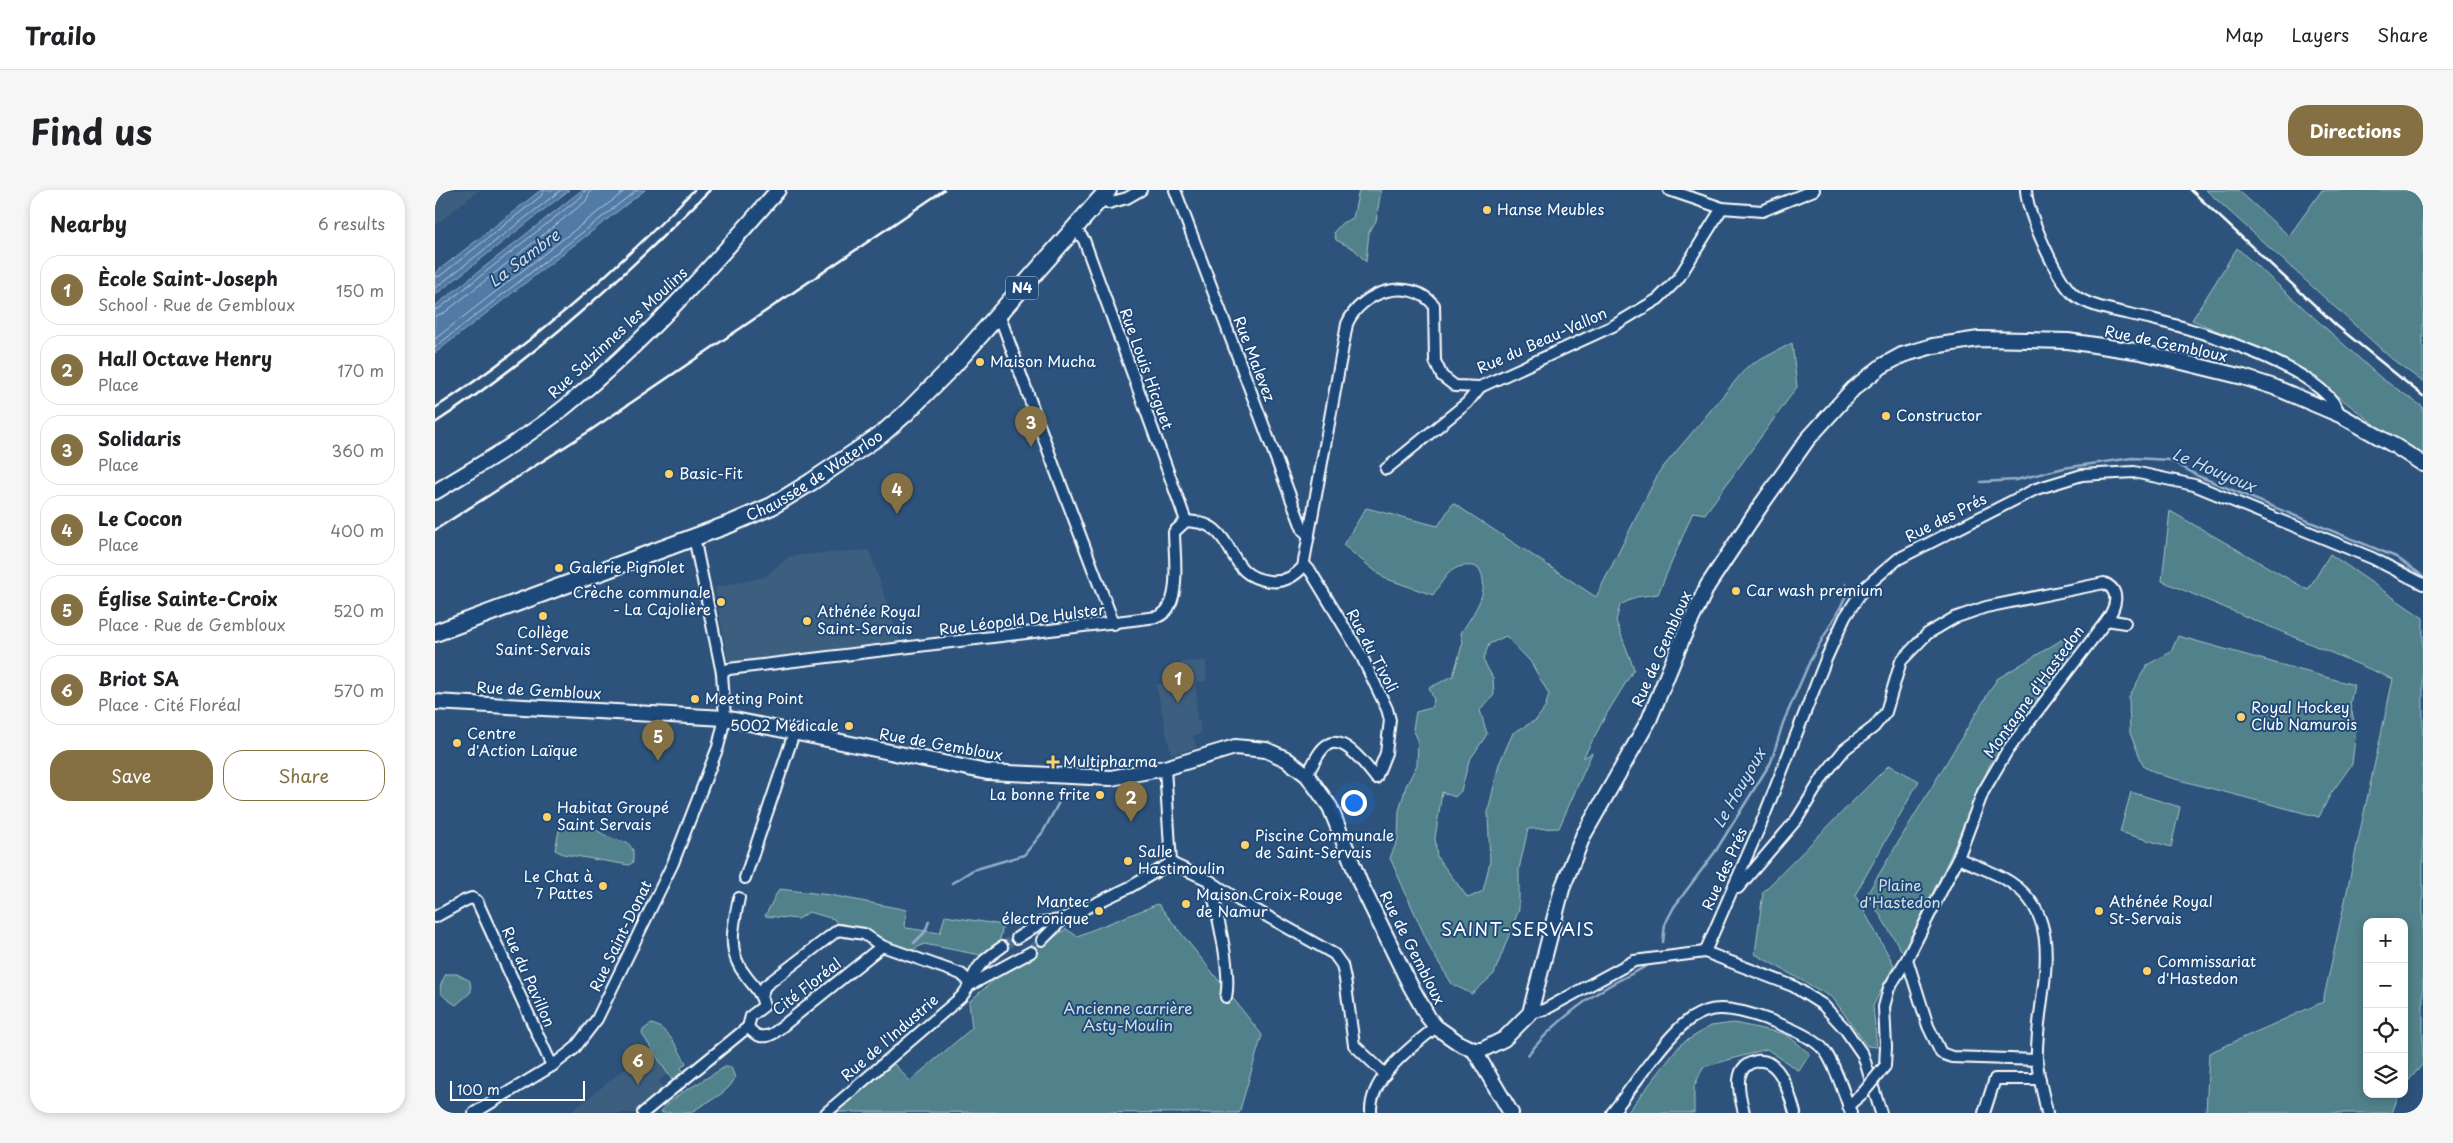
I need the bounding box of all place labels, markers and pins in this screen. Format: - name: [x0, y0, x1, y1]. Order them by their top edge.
- place label: Hanse Meubles: [1497, 197, 1604, 220]
- marker: Hanse Meubles: [1481, 204, 1493, 216]
- place label: Maison Mucha: [990, 349, 1097, 372]
- marker: Maison Mucha: [974, 356, 986, 368]
- place label: Constructor: [1896, 403, 1982, 426]
- pin: 3: [1015, 406, 1047, 447]
- marker: Constructor: [1880, 410, 1892, 422]
- place label: Basic-Fit: [679, 461, 743, 484]
- marker: Basic-Fit: [663, 468, 675, 480]
- pin: 4: [881, 473, 913, 514]
- place label: Galerie Pignolet: [569, 555, 685, 578]
- marker: Galerie Pignolet: [553, 562, 565, 574]
- place label: Car wash premium: [1746, 578, 1883, 601]
- place label: Crèche communale - La Cajolière: [573, 580, 711, 620]
- marker: Car wash premium: [1730, 585, 1742, 597]
- marker: Crèche communale - La Cajolière: [715, 596, 727, 608]
- place label: Athénée Royal Saint-Servais: [817, 599, 921, 639]
- marker: Collège Saint-Servais: [537, 610, 549, 622]
- marker: Athénée Royal Saint-Servais: [801, 615, 813, 627]
- place label: Collège Saint-Servais: [495, 620, 591, 660]
- pin: 1: [1162, 662, 1194, 703]
- place label: Meeting Point: [705, 686, 804, 709]
- marker: Meeting Point: [689, 693, 701, 705]
- place label: Royal Hockey Club Namurois: [2251, 695, 2357, 735]
- marker: Royal Hockey Club Namurois: [2235, 711, 2247, 723]
- place label: 5002 Médicale: [730, 713, 839, 736]
- pin: 5: [642, 720, 674, 761]
- marker: 5002 Médicale: [843, 720, 855, 732]
- place label: Centre d'Action Laïque: [467, 721, 578, 761]
- marker: Centre d'Action Laïque: [451, 737, 463, 749]
- place label: Multipharma: [1063, 749, 1158, 772]
- marker: Multipharma: [1047, 756, 1059, 768]
- pin: 2: [1115, 781, 1147, 822]
- place label: La bonne frite: [990, 782, 1090, 805]
- marker: La bonne frite: [1094, 789, 1106, 801]
- place label: Habitat Groupé Saint Servais: [557, 795, 669, 835]
- marker: Habitat Groupé Saint Servais: [541, 811, 553, 823]
- place label: Piscine Communale de Saint-Servais: [1255, 823, 1394, 863]
- place label: Salle Hastimoulin: [1138, 839, 1225, 879]
- marker: Piscine Communale de Saint-Servais: [1239, 839, 1251, 851]
- marker: Salle Hastimoulin: [1122, 855, 1134, 867]
- place label: Le Chat à 7 Pattes: [524, 864, 594, 904]
- marker: Le Chat à 7 Pattes: [597, 880, 609, 892]
- place label: Maison Croix-Rouge de Namur: [1196, 882, 1343, 922]
- place label: Mantec électronique: [1002, 889, 1089, 929]
- place label: Athénée Royal St-Servais: [2109, 889, 2213, 929]
- marker: Maison Croix-Rouge de Namur: [1180, 898, 1192, 910]
- marker: Mantec électronique: [1093, 905, 1105, 917]
- marker: Athénée Royal St-Servais: [2093, 905, 2105, 917]
- place label: Commissariat d'Hastedon: [2157, 949, 2256, 989]
- marker: Commissariat d'Hastedon: [2141, 965, 2153, 977]
- pin: 6: [622, 1044, 654, 1085]

